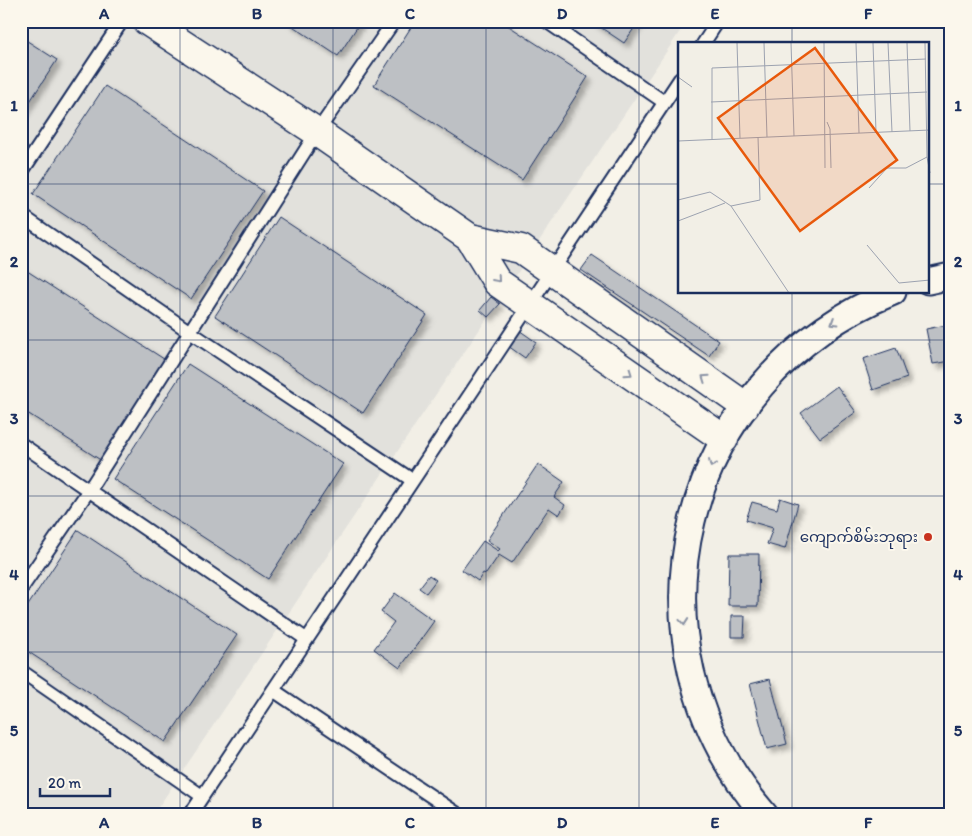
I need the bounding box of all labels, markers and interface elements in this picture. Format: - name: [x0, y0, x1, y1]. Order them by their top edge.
- text: A: [98, 4, 110, 23]
- text: B: [252, 4, 263, 23]
- text: C: [405, 4, 416, 23]
- text: D: [557, 4, 568, 23]
- text: E: [711, 4, 720, 23]
- text: F: [864, 4, 873, 23]
- inset map: [678, 42, 930, 294]
- text: 1: [10, 96, 18, 115]
- text: 1: [954, 96, 962, 115]
- text: 2: [10, 252, 19, 271]
- text: 2: [954, 252, 963, 271]
- one-way arrow: [492, 273, 501, 282]
- one-way arrow: [830, 316, 839, 326]
- one-way arrow: [623, 367, 633, 376]
- one-way arrow: [701, 375, 711, 384]
- text: 3: [10, 409, 19, 428]
- text: 3: [954, 409, 963, 428]
- one-way arrow: [707, 459, 718, 468]
- place label: ကျောက်စိမ်းဘုရား: [800, 527, 918, 549]
- marker: ကျောက်စိမ်းဘုရား: [922, 531, 934, 543]
- text: 4: [9, 565, 19, 584]
- text: 4: [953, 565, 963, 584]
- one-way arrow: [678, 618, 689, 626]
- text: 5: [10, 721, 19, 740]
- text: 5: [954, 721, 963, 740]
- scale bar: [40, 766, 110, 798]
- text: 20 m: [48, 774, 82, 792]
- text: A: [98, 813, 110, 832]
- text: B: [252, 813, 263, 832]
- text: C: [405, 813, 416, 832]
- text: D: [557, 813, 568, 832]
- text: E: [711, 813, 720, 832]
- text: F: [864, 813, 873, 832]

